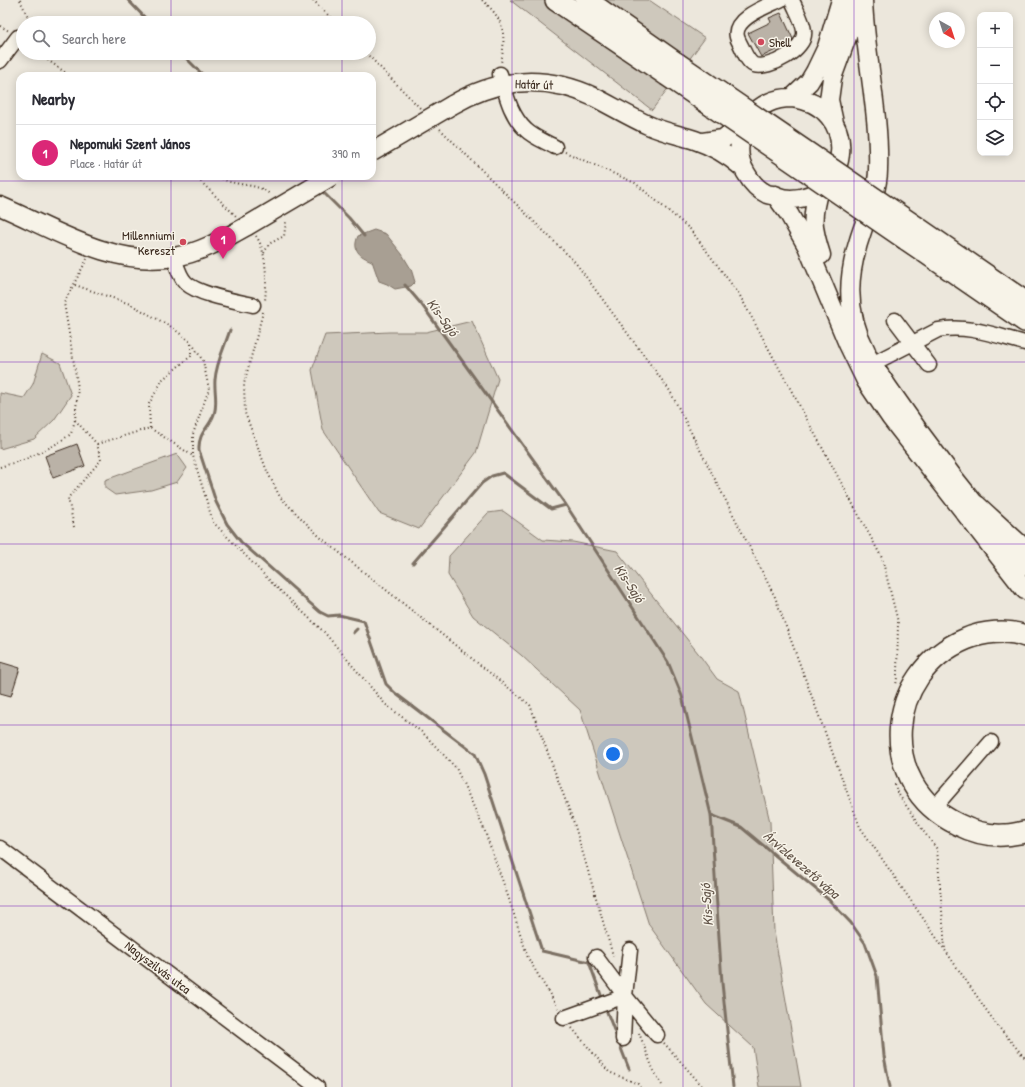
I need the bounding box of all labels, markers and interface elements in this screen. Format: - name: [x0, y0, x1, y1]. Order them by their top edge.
- north arrow: [929, 12, 965, 48]
- map controls: [977, 12, 1013, 156]
- button: +: [977, 12, 1013, 48]
- search box: [16, 16, 376, 60]
- icon: search: [30, 27, 52, 49]
- text: Search here: [62, 28, 126, 49]
- place label: Shell: [769, 33, 792, 51]
- marker: Shell: [756, 37, 766, 47]
- button: −: [977, 48, 1013, 84]
- street label: Határ út: [514, 74, 554, 94]
- button: locate: [977, 84, 1013, 120]
- text: Nearby: [32, 87, 75, 110]
- button: layers: [977, 120, 1013, 156]
- text: Nepomuki Szent János: [70, 133, 190, 154]
- text: 1: [43, 144, 47, 162]
- text: 390 m: [332, 144, 360, 162]
- text: Place · Határ út: [70, 154, 142, 172]
- place label: Millenniumi Kereszt: [122, 226, 176, 259]
- pin: 1: [210, 226, 236, 259]
- marker: Millenniumi Kereszt: [178, 237, 188, 247]
- water label: Kis-Sajó: [423, 294, 464, 341]
- water label: Kis-Sajó: [610, 560, 650, 607]
- your location: [603, 744, 623, 764]
- water label: Árvízlevezető vápa: [759, 826, 845, 904]
- water label: Kis-Sajó: [695, 882, 717, 927]
- street label: Nagyszilvás utca: [121, 936, 195, 998]

